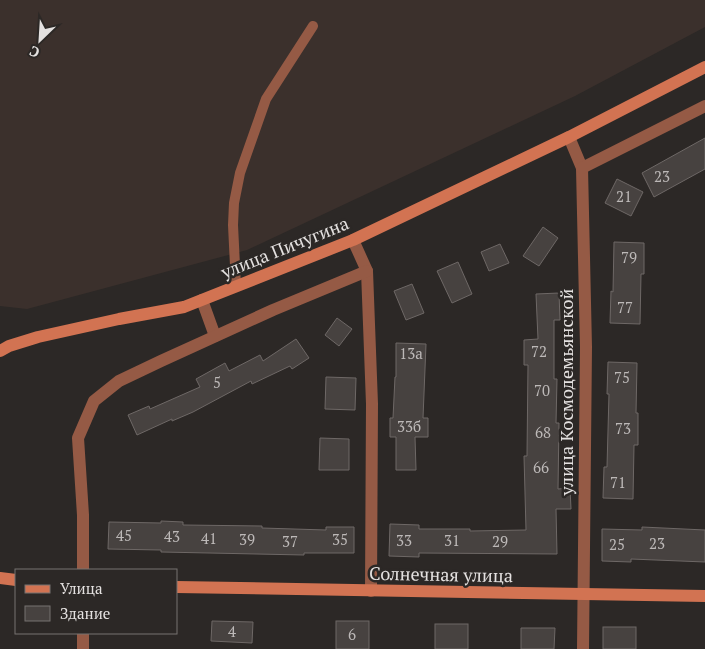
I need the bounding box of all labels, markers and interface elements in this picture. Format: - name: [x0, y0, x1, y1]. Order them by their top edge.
- north arrow: [15, 15, 65, 65]
- text: С: [26, 42, 42, 63]
- house number: 23: [654, 166, 670, 186]
- house number: 21: [616, 186, 632, 206]
- street label: улица Пичугина: [216, 210, 352, 284]
- house number: 79: [621, 247, 637, 267]
- street label: улица Космодемьянской: [554, 289, 578, 496]
- house number: 77: [617, 297, 633, 317]
- house number: 72: [531, 341, 547, 361]
- house number: 13а: [399, 343, 423, 363]
- house number: 75: [614, 367, 630, 387]
- house number: 5: [213, 372, 221, 392]
- house number: 70: [534, 380, 550, 400]
- house number: 33б: [397, 416, 421, 436]
- house number: 73: [615, 418, 631, 438]
- house number: 68: [535, 422, 551, 442]
- house number: 66: [533, 457, 549, 477]
- house number: 71: [610, 472, 626, 492]
- house number: 45: [116, 525, 132, 545]
- house number: 43: [164, 526, 180, 546]
- house number: 41: [201, 528, 217, 548]
- house number: 39: [239, 529, 255, 549]
- house number: 35: [332, 529, 348, 549]
- house number: 33: [396, 530, 412, 550]
- house number: 31: [444, 530, 460, 550]
- house number: 37: [282, 531, 298, 551]
- house number: 29: [492, 531, 508, 551]
- house number: 23: [649, 533, 665, 553]
- house number: 25: [609, 534, 625, 554]
- street label: Солнечная улица: [369, 561, 513, 587]
- legend: [15, 569, 178, 634]
- text: Улица: [60, 578, 103, 598]
- text: Здание: [60, 603, 110, 623]
- house number: 4: [228, 621, 236, 641]
- house number: 6: [348, 624, 356, 644]

